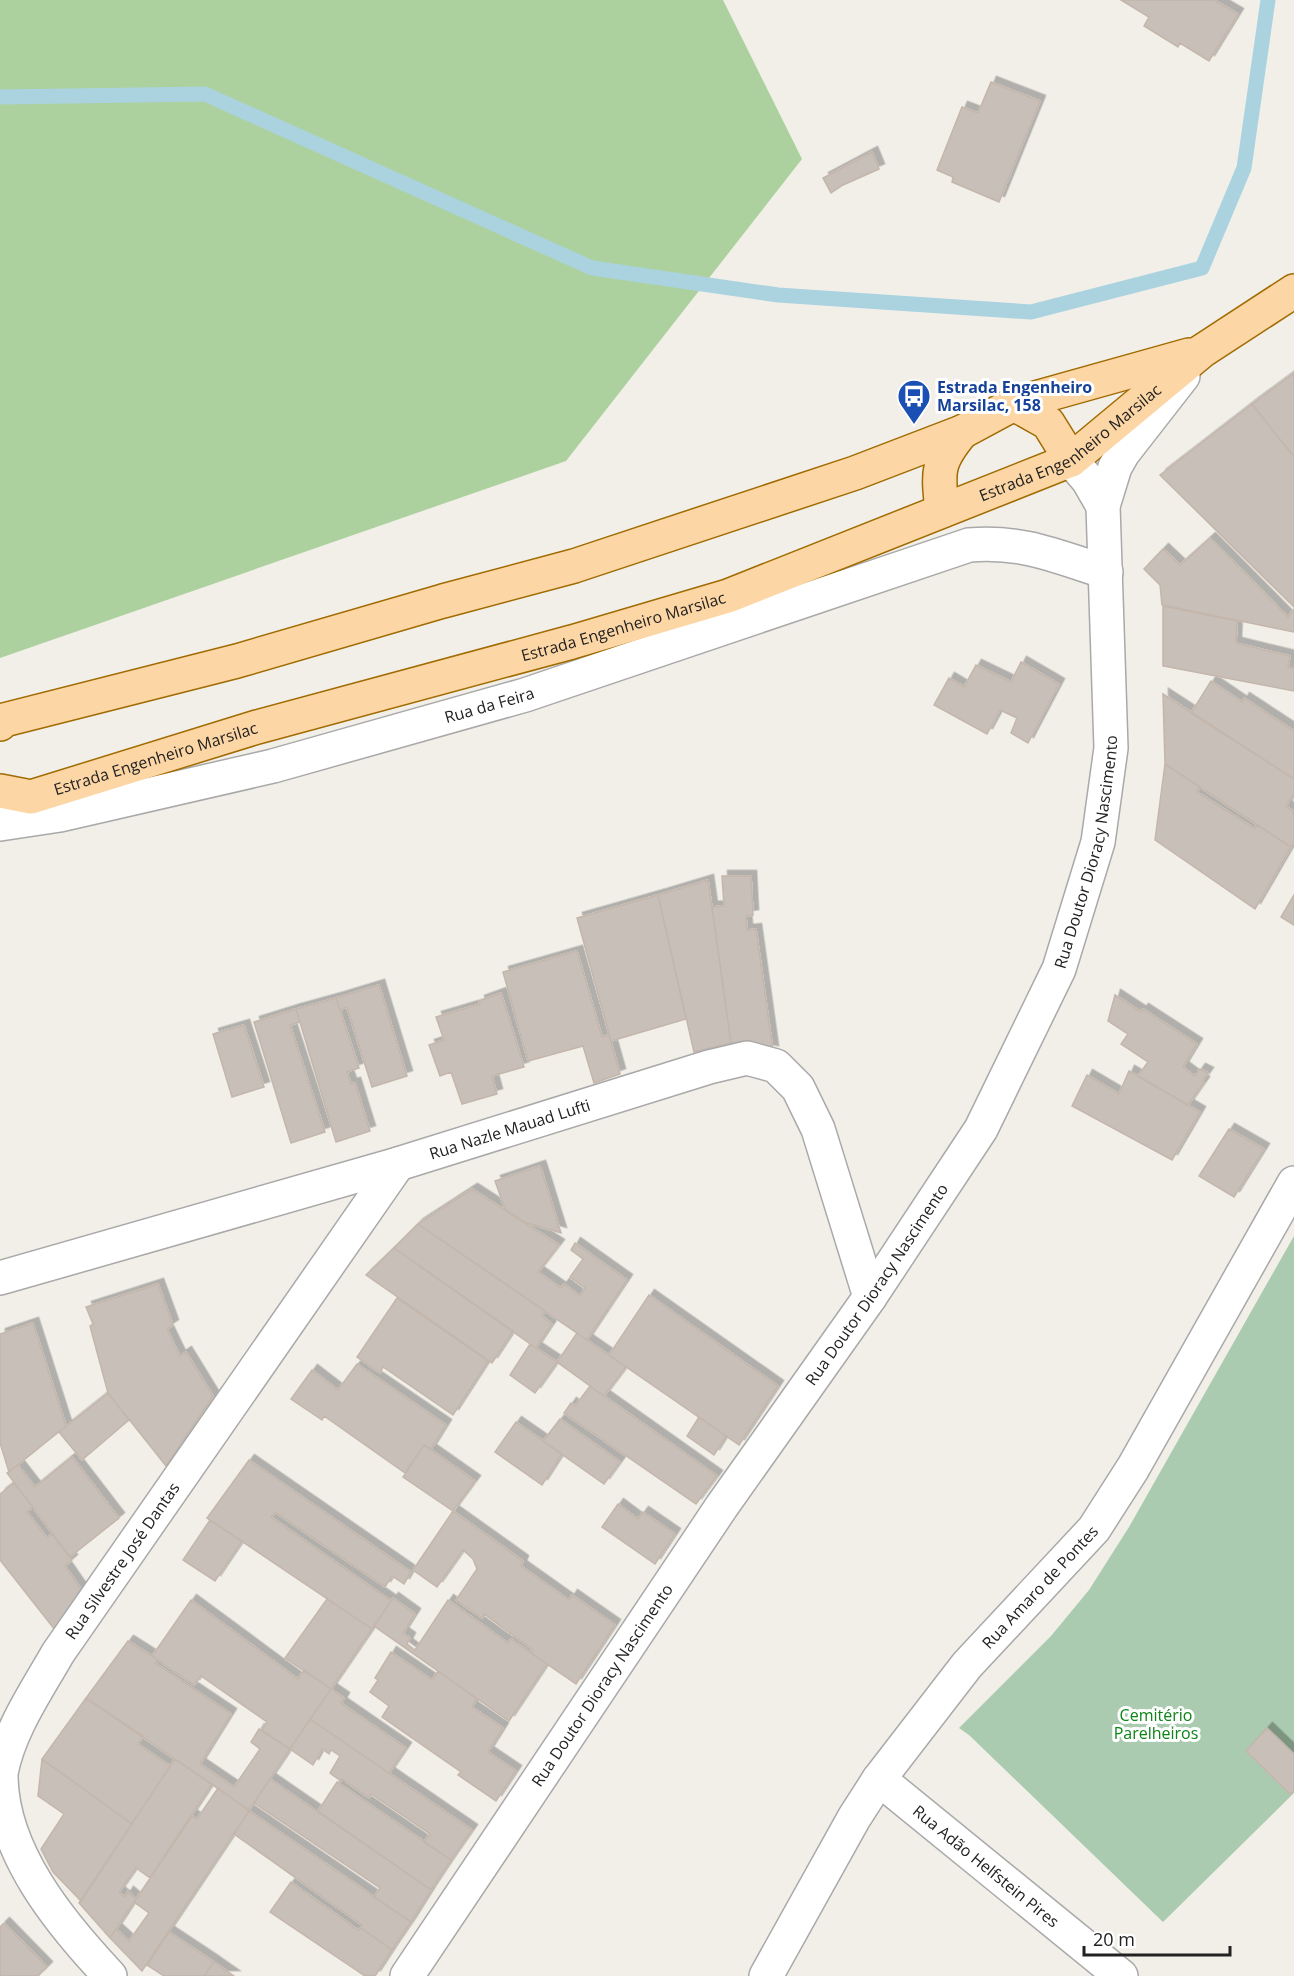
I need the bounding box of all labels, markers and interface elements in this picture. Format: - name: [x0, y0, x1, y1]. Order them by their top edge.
- place label: Estrada Engenheiro Marsilac, 158: [937, 376, 1092, 416]
- bus stop icon: Estrada Engenheiro Marsilac, 158: [896, 378, 932, 425]
- street label: Estrada Engenheiro Marsilac: [976, 378, 1166, 506]
- street label: Estrada Engenheiro Marsilac: [519, 586, 728, 666]
- street label: Rua da Feira: [442, 682, 537, 728]
- street label: Estrada Engenheiro Marsilac: [51, 716, 260, 800]
- street label: Rua Doutor Dioracy Nascimento: [1049, 735, 1122, 971]
- street label: Rua Nazle Mauad Lufti: [426, 1094, 593, 1165]
- street label: Rua Doutor Dioracy Nascimento: [800, 1179, 953, 1390]
- street label: Rua Silvestre José Dantas: [60, 1478, 185, 1644]
- street label: Rua Amaro de Pontes: [977, 1521, 1103, 1653]
- street label: Rua Doutor Dioracy Nascimento: [526, 1580, 678, 1791]
- park label: Cemitério Parelheiros: [1114, 1704, 1198, 1744]
- street label: Rua Adão Helfstein Pires: [908, 1800, 1064, 1932]
- scale bar: [1084, 1919, 1230, 1957]
- text: 20 m: [1093, 1927, 1135, 1951]

